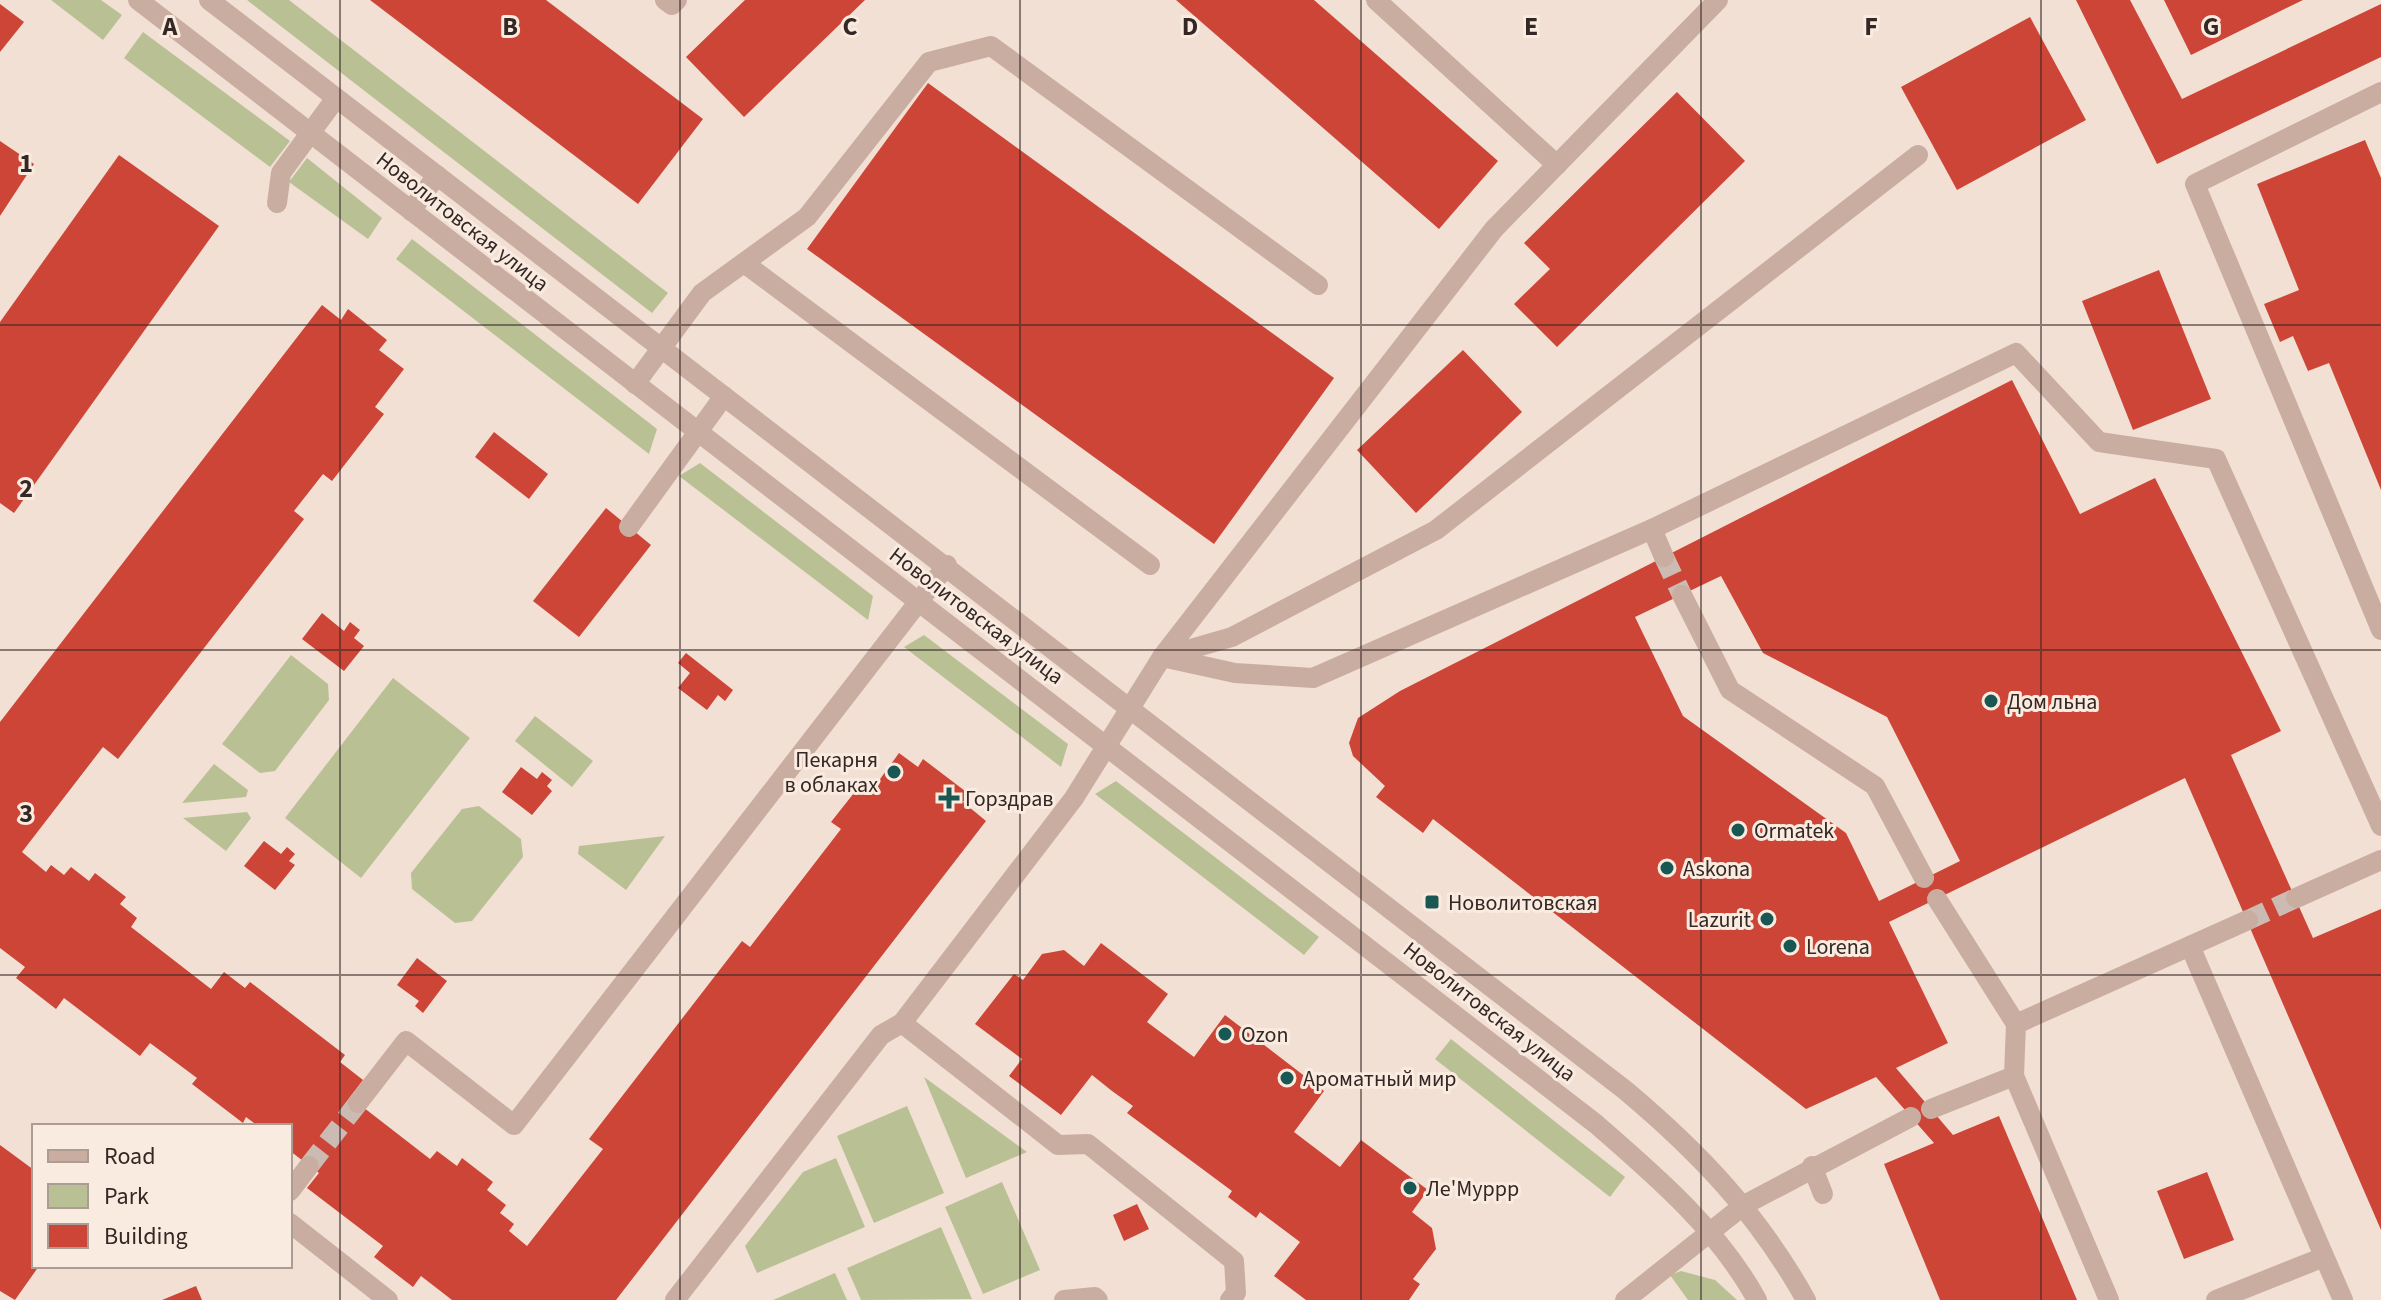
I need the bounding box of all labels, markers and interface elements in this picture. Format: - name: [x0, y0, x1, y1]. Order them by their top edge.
- text: A: [162, 8, 179, 45]
- text: B: [502, 8, 518, 45]
- text: C: [842, 8, 858, 45]
- text: D: [1182, 8, 1198, 45]
- text: E: [1524, 8, 1538, 45]
- text: F: [1864, 8, 1878, 45]
- text: G: [2203, 8, 2219, 45]
- street label: Новолитовская улица: [369, 144, 556, 300]
- text: 1: [19, 145, 33, 182]
- text: 2: [19, 470, 33, 507]
- street label: Новолитовская улица: [882, 539, 1071, 692]
- place label: Дом льна: [2007, 686, 2097, 718]
- marker: Дом льна: [1982, 692, 2000, 710]
- place label: Пекарня в облаках: [784, 744, 878, 801]
- marker: Пекарня в облаках: [885, 763, 903, 781]
- place label: Горздрав: [965, 783, 1054, 815]
- marker: Горздрав: [940, 789, 958, 807]
- text: 3: [19, 795, 33, 832]
- place label: Ormatek: [1754, 815, 1834, 847]
- marker: Ormatek: [1729, 821, 1747, 839]
- place label: Askona: [1683, 853, 1750, 885]
- marker: Askona: [1658, 859, 1676, 877]
- place label: Новолитовская: [1448, 887, 1598, 919]
- marker: Новолитовская: [1423, 893, 1441, 911]
- place label: Lazurit: [1688, 904, 1752, 936]
- marker: Lazurit: [1758, 910, 1776, 928]
- place label: Lorena: [1806, 931, 1870, 963]
- street label: Новолитовская улица: [1396, 934, 1583, 1090]
- marker: Lorena: [1781, 937, 1799, 955]
- place label: Ozon: [1241, 1019, 1289, 1051]
- marker: Ozon: [1216, 1025, 1234, 1043]
- place label: Ароматный мир: [1303, 1063, 1457, 1095]
- marker: Ароматный мир: [1278, 1069, 1296, 1087]
- legend: [32, 1124, 292, 1268]
- text: Road: [104, 1139, 156, 1174]
- place label: Ле'Муррр: [1426, 1173, 1519, 1205]
- text: Park: [104, 1179, 149, 1214]
- marker: Ле'Муррр: [1401, 1179, 1419, 1197]
- text: Building: [104, 1219, 188, 1254]

